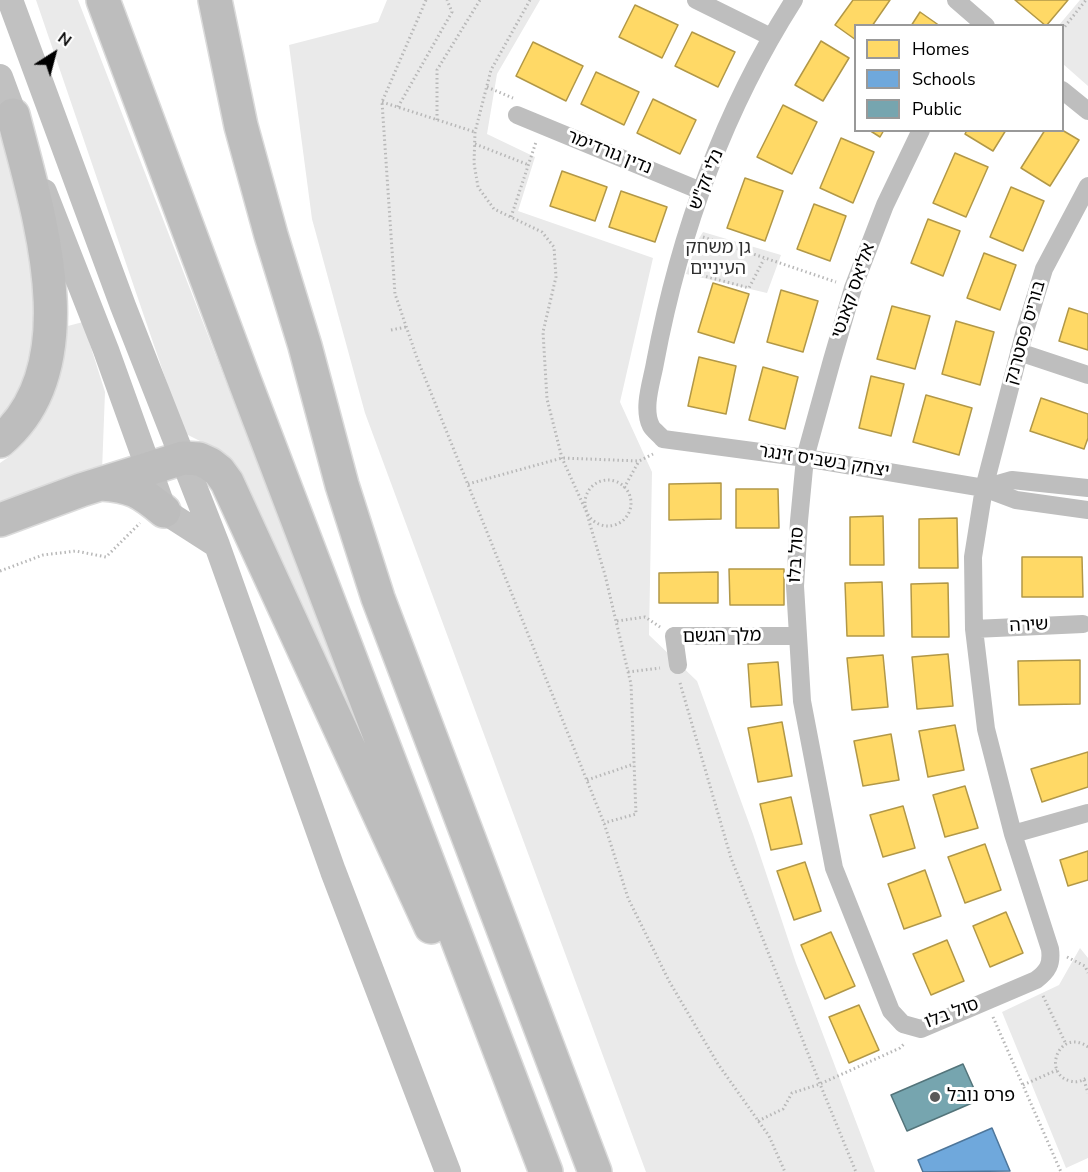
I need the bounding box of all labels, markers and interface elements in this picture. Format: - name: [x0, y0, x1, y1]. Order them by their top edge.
- north arrow: [24, 24, 84, 84]
- legend: [854, 24, 1064, 132]
- text: N: [53, 27, 76, 52]
- text: Homes: [912, 37, 969, 61]
- text: Schools: [912, 67, 976, 91]
- text: Public: [912, 97, 962, 121]
- street label: נדין גורדימר: [563, 126, 655, 180]
- street label: נלי זק"ש: [685, 146, 729, 214]
- park label: גן משחק העיניים: [685, 238, 751, 280]
- street label: אליאס קאנטי: [828, 240, 880, 342]
- street label: בוריס פסטרנק: [1001, 279, 1051, 387]
- street label: יצחק בשביס זינגר: [757, 441, 891, 483]
- street label: סול בלו: [785, 526, 809, 584]
- street label: שירה: [1009, 614, 1049, 638]
- street label: מלך הגשם: [683, 626, 761, 648]
- street label: סול בלו: [922, 994, 982, 1034]
- place label: פרס נובל: [947, 1086, 1015, 1108]
- marker: פרס נובל: [928, 1090, 942, 1104]

